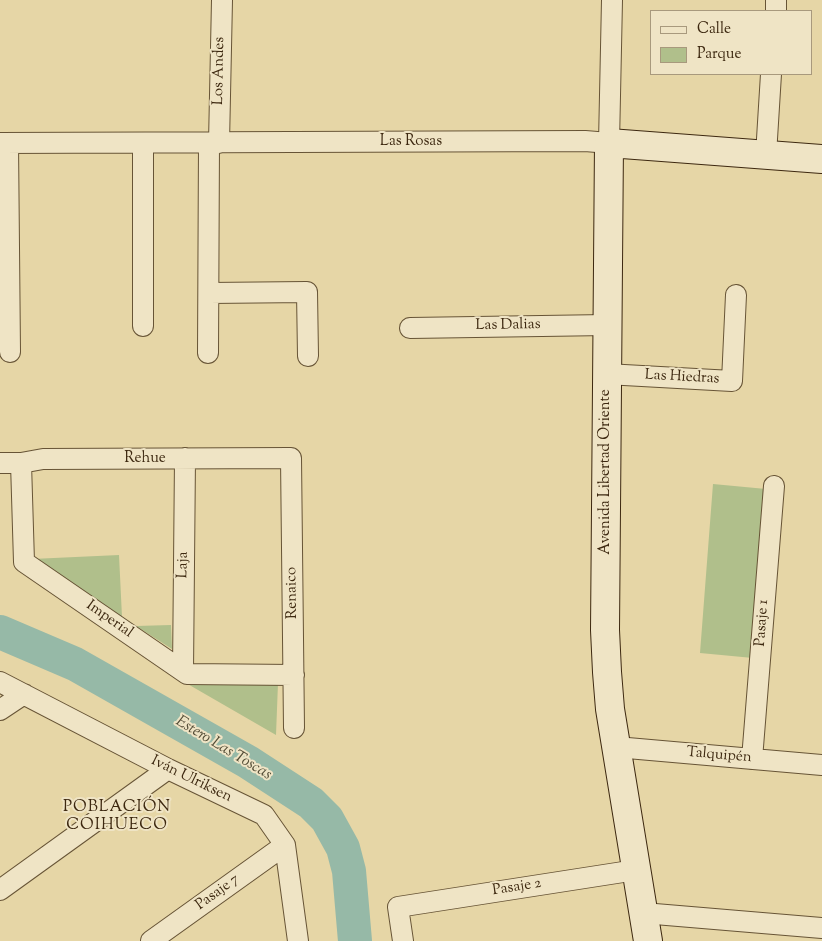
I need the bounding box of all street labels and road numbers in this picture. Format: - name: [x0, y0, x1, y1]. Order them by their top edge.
- street label: Los Andes: [210, 37, 230, 105]
- street label: Las Rosas: [380, 133, 442, 151]
- street label: Las Dalias: [475, 316, 541, 336]
- street label: Las Hiedras: [644, 367, 720, 389]
- street label: Avenida Libertad Oriente: [597, 389, 615, 555]
- street label: Rehue: [124, 450, 166, 468]
- street label: Laja: [175, 551, 193, 579]
- street label: Renaico: [284, 567, 302, 619]
- street label: Imperial: [82, 597, 136, 643]
- street label: Pasaje 1: [752, 599, 774, 647]
- street label: Talquipén: [686, 744, 752, 768]
- street label: Iván Ulriksen: [148, 753, 234, 807]
- street label: Pasaje 7: [193, 871, 243, 915]
- street label: Pasaje 2: [491, 875, 543, 901]

